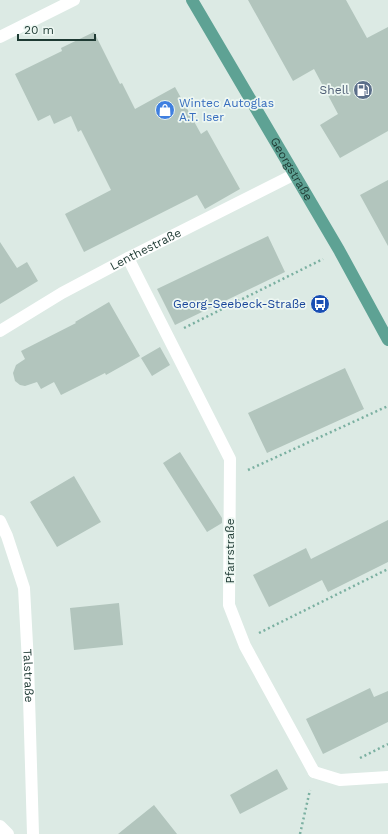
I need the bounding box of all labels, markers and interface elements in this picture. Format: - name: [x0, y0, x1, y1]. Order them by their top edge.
- scale bar: [18, 16, 95, 42]
- text: 20 m: [24, 23, 54, 37]
- fuel station icon: Shell: [352, 79, 374, 101]
- place label: Shell: [320, 83, 349, 97]
- place label: Wintec Autoglas A.T. Iser: [179, 96, 274, 124]
- shop icon: Wintec Autoglas A.T. Iser: [154, 99, 176, 121]
- street label: Georgstraße: [267, 135, 315, 203]
- street label: Lenthestraße: [108, 225, 184, 273]
- bus stop icon: Georg-Seebeck-Straße: [309, 293, 331, 315]
- place label: Georg-Seebeck-Straße: [173, 297, 306, 311]
- street label: Pfarrstraße: [223, 518, 237, 584]
- street label: Talstraße: [20, 648, 36, 703]

